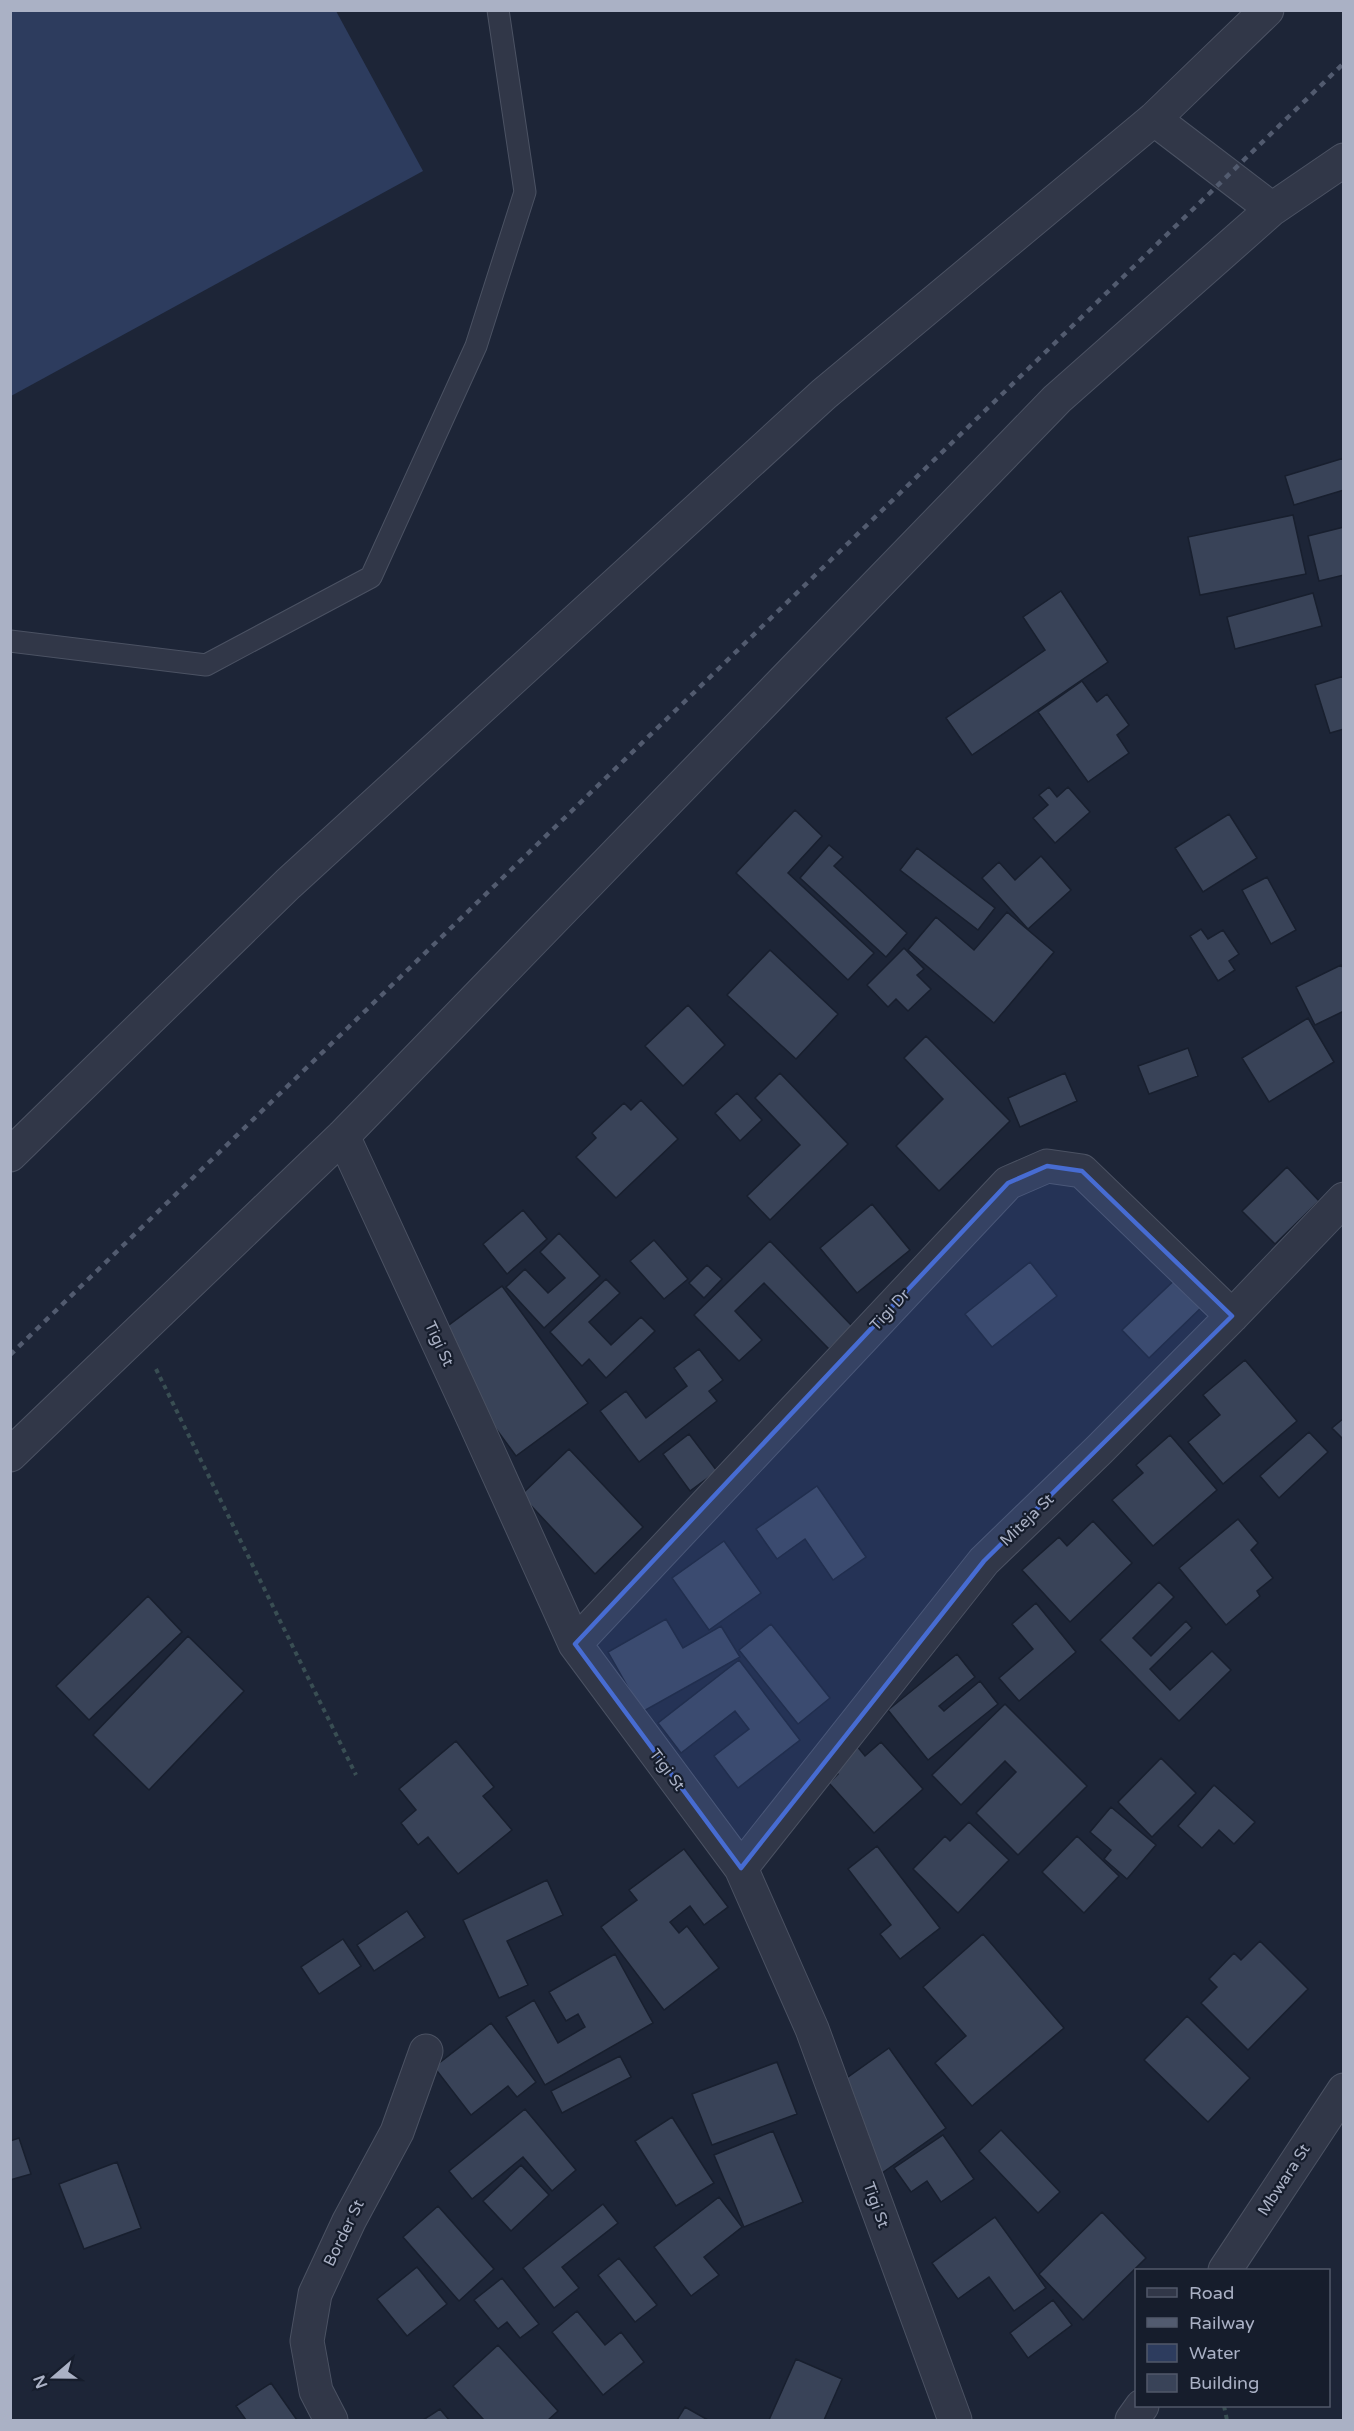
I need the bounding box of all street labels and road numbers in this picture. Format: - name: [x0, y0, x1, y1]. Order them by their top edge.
- street label: Tigi Dr: [866, 1284, 915, 1335]
- street label: Tigi St: [420, 1318, 458, 1370]
- street label: Miteja St: [996, 1489, 1058, 1551]
- street label: Tigi St: [645, 1745, 689, 1795]
- street label: Mbwara St: [1253, 2140, 1315, 2220]
- street label: Tigi St: [858, 2179, 894, 2231]
- street label: Border St: [319, 2196, 369, 2270]

